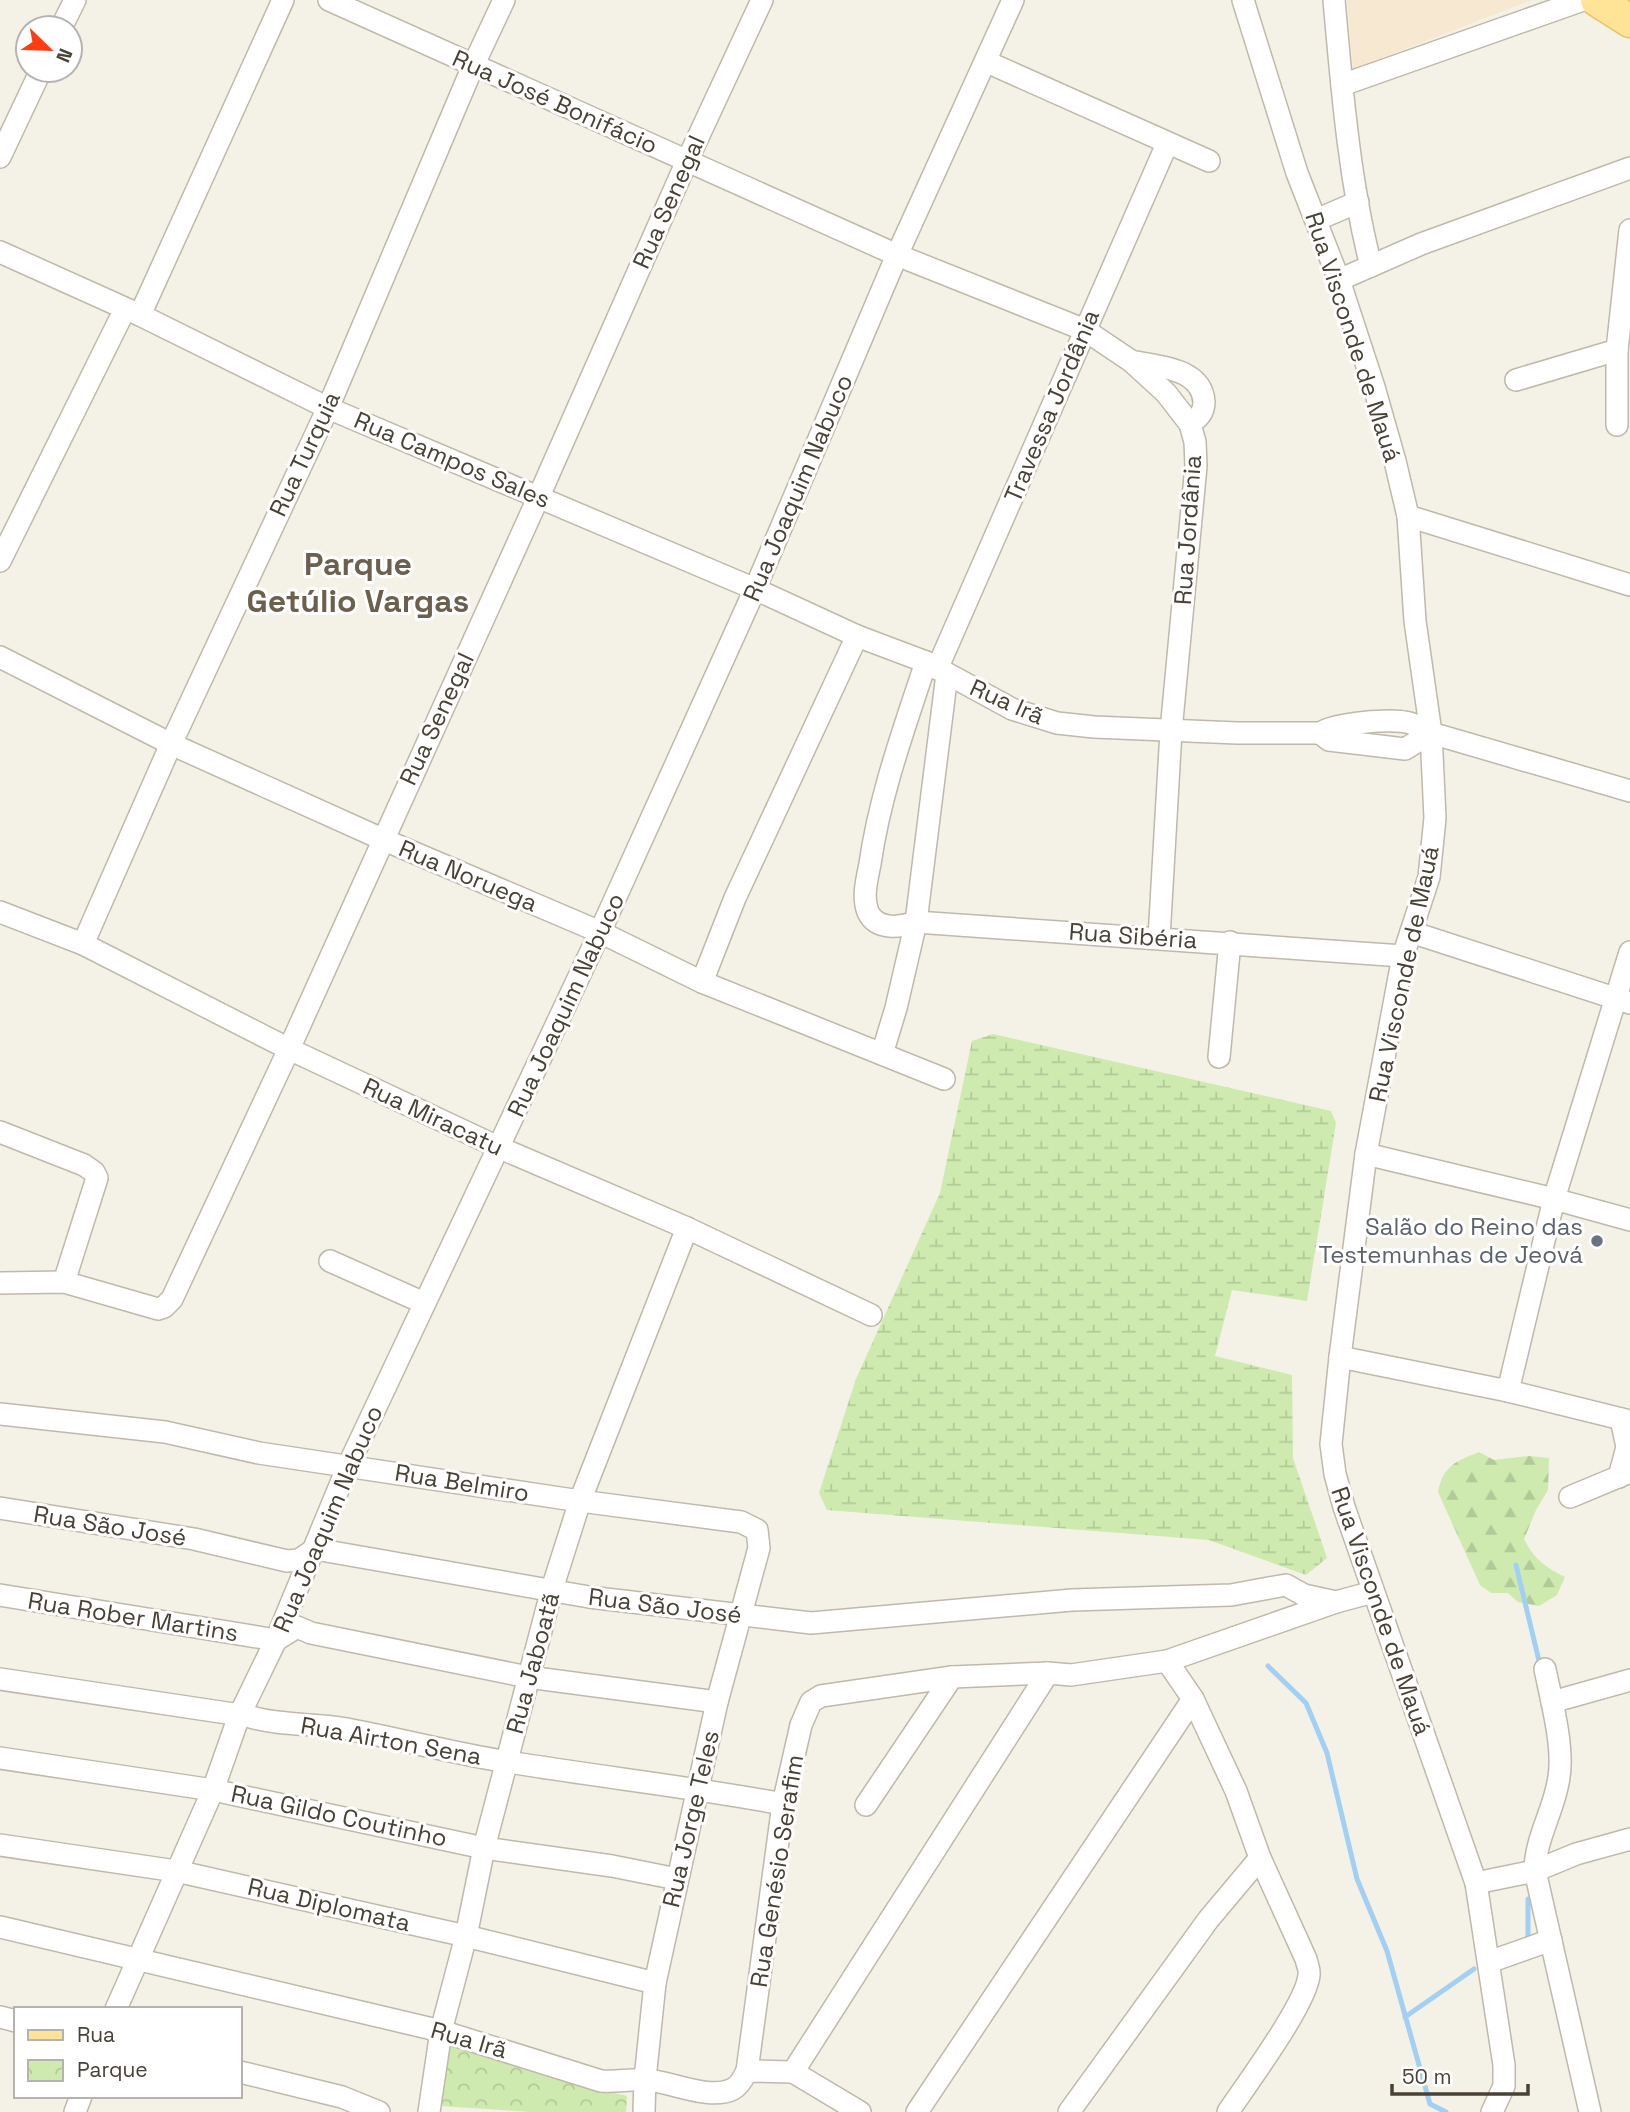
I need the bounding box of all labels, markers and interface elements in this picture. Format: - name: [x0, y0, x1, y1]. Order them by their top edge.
- north arrow: [14, 14, 84, 84]
- street label: Rua José Bonifácio: [448, 42, 663, 161]
- text: N: [50, 45, 78, 66]
- street label: Rua Senegal: [625, 130, 712, 273]
- street label: Rua Visconde de Mauá: [1298, 208, 1409, 466]
- street label: Travessa Jordânia: [997, 304, 1106, 507]
- street label: Rua Joaquim Nabuco: [736, 370, 859, 606]
- street label: Rua Turquia: [262, 386, 347, 521]
- street label: Rua Campos Sales: [349, 404, 555, 515]
- street label: Rua Jordânia: [1167, 454, 1208, 606]
- district label: Parque Getúlio Vargas: [247, 544, 469, 621]
- street label: Rua Senegal: [392, 648, 481, 790]
- street label: Rua Irã: [965, 671, 1049, 732]
- street label: Rua Noruega: [394, 832, 542, 919]
- street label: Rua Visconde de Mauá: [1361, 843, 1446, 1105]
- street label: Rua Joaquim Nabuco: [500, 888, 631, 1122]
- street label: Rua Sibéria: [1068, 916, 1199, 955]
- street label: Rua Miracatu: [358, 1070, 508, 1163]
- place label: Salão do Reino das Testemunhas de Jeová: [1318, 1211, 1583, 1270]
- marker: Salão do Reino das Testemunhas de Jeová: [1589, 1233, 1605, 1249]
- street label: Rua Joaquim Nabuco: [266, 1401, 389, 1637]
- street label: Rua Belmiro: [393, 1457, 532, 1508]
- street label: Rua Visconde de Mauá: [1324, 1482, 1439, 1740]
- street label: Rua São José: [31, 1498, 189, 1553]
- street label: Rua São José: [587, 1581, 744, 1630]
- street label: Rua Rober Martins: [26, 1585, 240, 1648]
- street label: Rua Jaboatã: [499, 1588, 566, 1737]
- street label: Rua Airton Sena: [298, 1709, 484, 1772]
- street label: Rua Jorge Teles: [655, 1727, 726, 1910]
- street label: Rua Genésio Serafim: [743, 1752, 810, 1990]
- street label: Rua Gildo Coutinho: [228, 1777, 450, 1854]
- street label: Rua Diplomata: [245, 1871, 414, 1938]
- legend: [14, 2007, 242, 2098]
- street label: Rua Irã: [427, 2014, 511, 2065]
- text: Rua: [77, 2021, 115, 2048]
- scale bar: [1392, 2052, 1528, 2096]
- text: Parque: [77, 2056, 148, 2083]
- text: 50 m: [1402, 2063, 1452, 2090]

